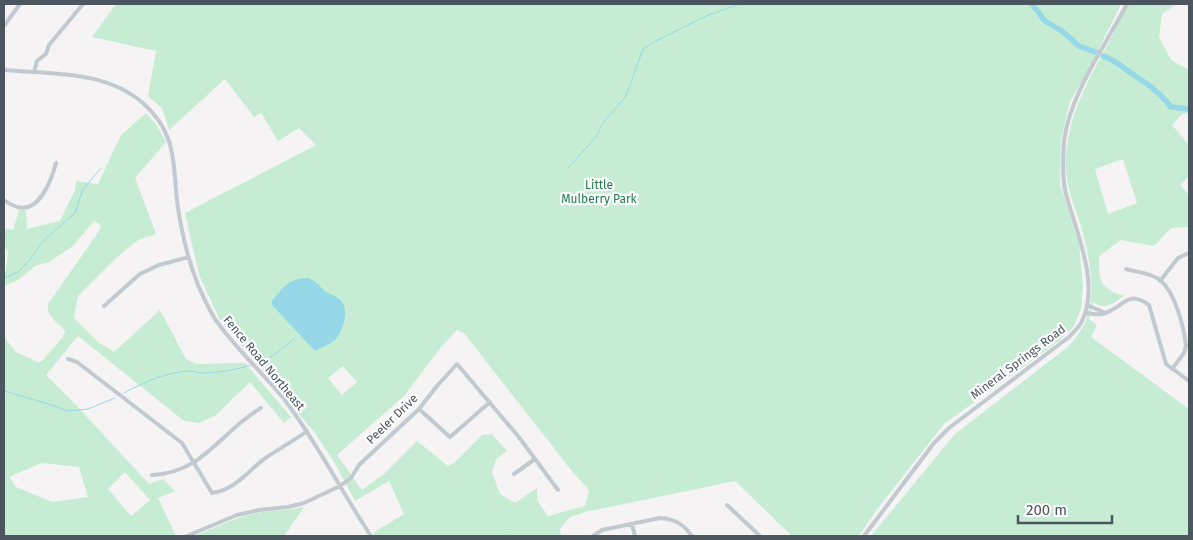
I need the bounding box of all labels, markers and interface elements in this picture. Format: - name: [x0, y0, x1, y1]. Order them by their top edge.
- park label: Little Mulberry Park: [561, 178, 638, 206]
- street label: Fence Road Northeast: [220, 313, 308, 414]
- street label: Mineral Springs Road: [968, 322, 1068, 402]
- street label: Peeler Drive: [364, 391, 420, 447]
- scale bar: [1018, 492, 1112, 524]
- text: 200 m: [1026, 501, 1067, 519]

